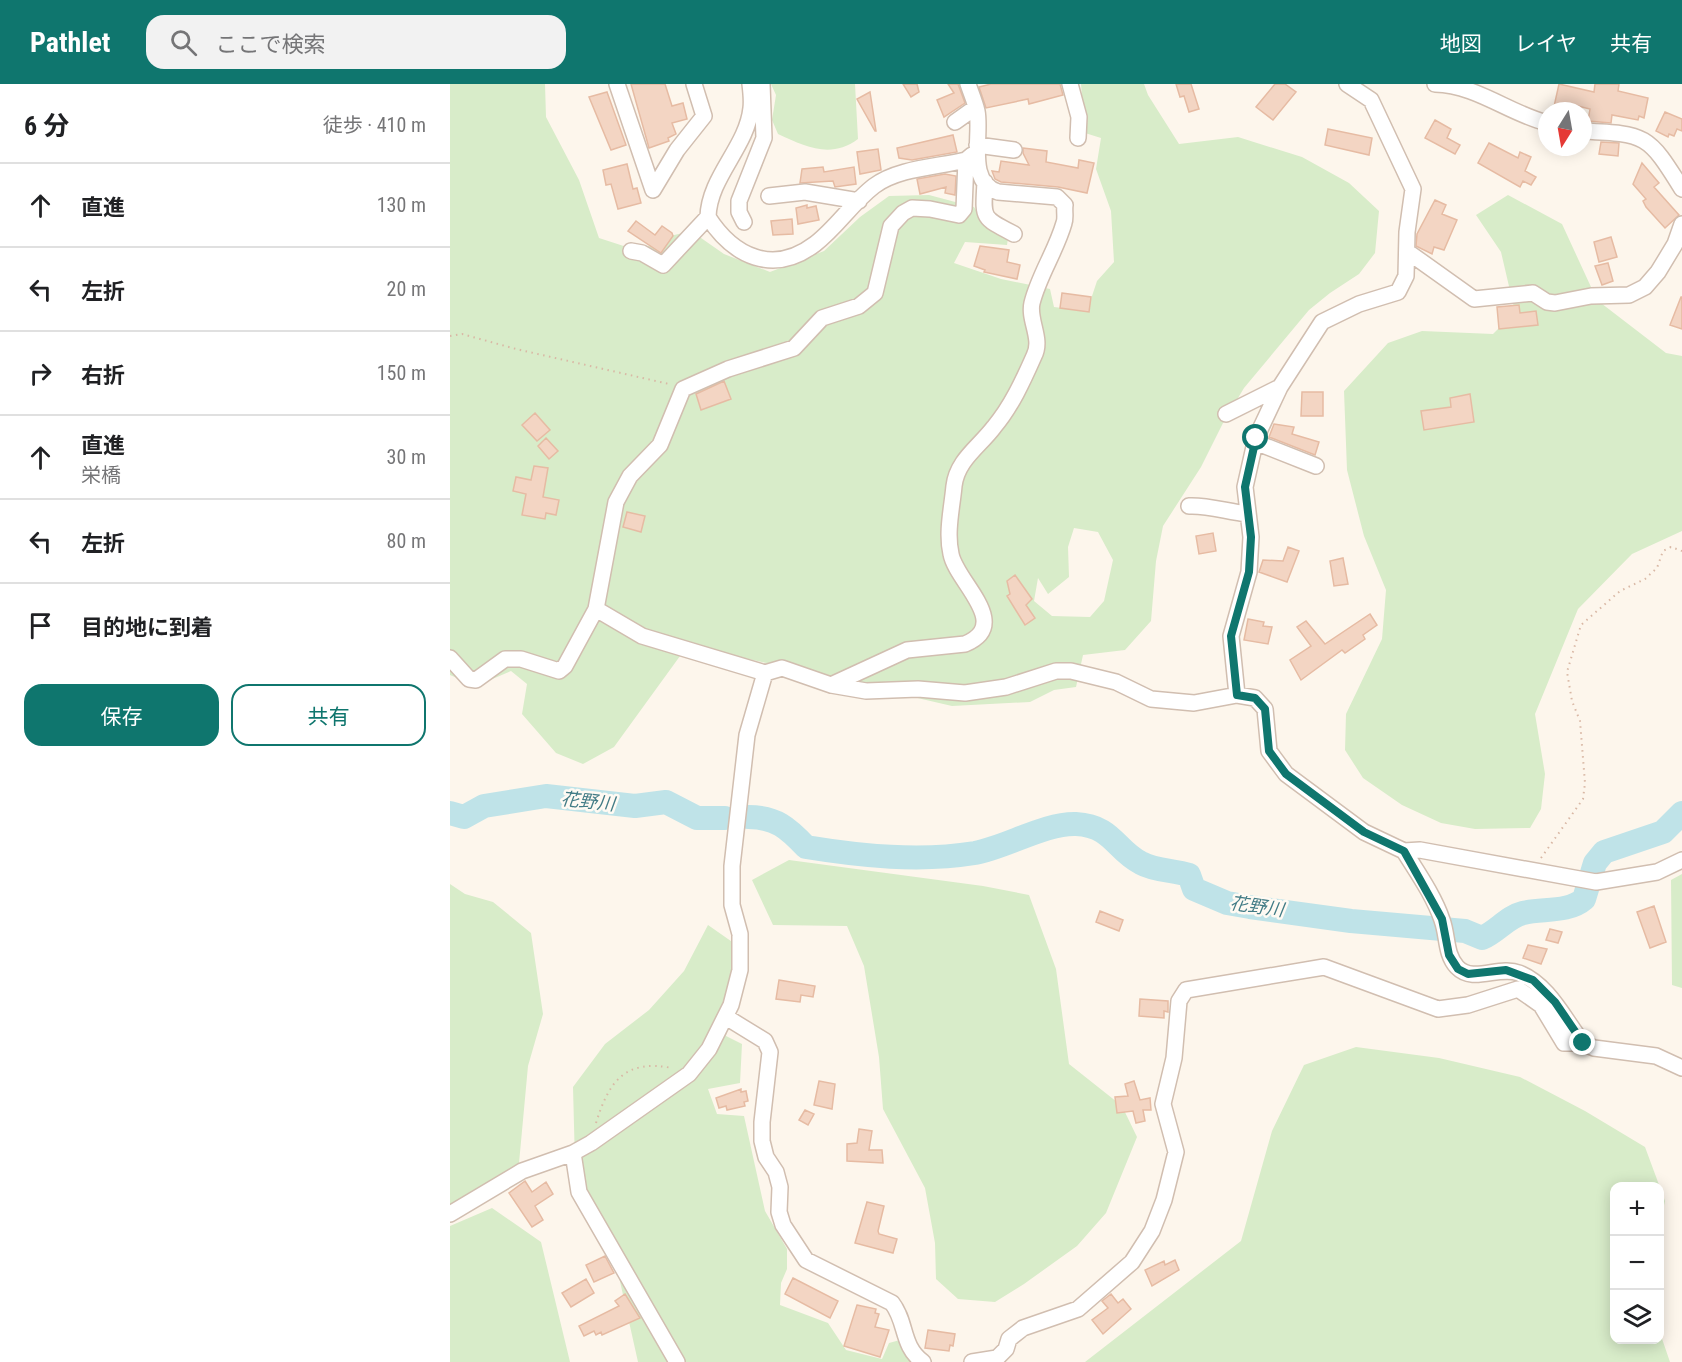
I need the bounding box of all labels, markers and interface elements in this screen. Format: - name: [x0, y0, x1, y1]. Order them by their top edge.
- search box: [146, 15, 566, 69]
- text: Pathlet: [30, 26, 110, 59]
- icon: search: [167, 26, 200, 59]
- text: ここで検索: [215, 32, 325, 57]
- text: 地図: [1440, 32, 1482, 56]
- text: レイヤ: [1515, 32, 1577, 56]
- text: 共有: [1610, 32, 1652, 56]
- north arrow: [1538, 102, 1592, 156]
- text: 6 分: [24, 111, 69, 141]
- text: 徒歩 · 410 m: [323, 113, 426, 137]
- icon: ahead: [24, 189, 57, 222]
- text: 130 m: [377, 193, 426, 217]
- text: 直進: [81, 195, 125, 220]
- icon: left: [24, 273, 57, 306]
- text: 20 m: [387, 277, 426, 301]
- text: 左折: [81, 279, 125, 304]
- icon: right: [24, 357, 57, 390]
- text: 150 m: [377, 361, 426, 385]
- text: 右折: [81, 363, 125, 388]
- route start: [1242, 424, 1268, 450]
- text: 直進: [81, 433, 125, 458]
- icon: ahead: [24, 441, 57, 474]
- text: 30 m: [387, 445, 426, 469]
- text: 栄橋: [81, 463, 121, 487]
- icon: left: [24, 525, 57, 558]
- text: 80 m: [387, 529, 426, 553]
- text: 左折: [81, 531, 125, 556]
- icon: arrive: [24, 609, 57, 642]
- text: 目的地に到着: [81, 615, 213, 640]
- button: 保存: [24, 684, 219, 746]
- button: 共有: [231, 684, 426, 746]
- water label: 花野川: [560, 788, 618, 814]
- water label: 花野川: [1229, 892, 1287, 920]
- route end: [1569, 1029, 1595, 1055]
- map controls: [1610, 1182, 1664, 1344]
- button: +: [1610, 1182, 1664, 1236]
- button: −: [1610, 1236, 1664, 1290]
- button: layers: [1610, 1290, 1664, 1344]

